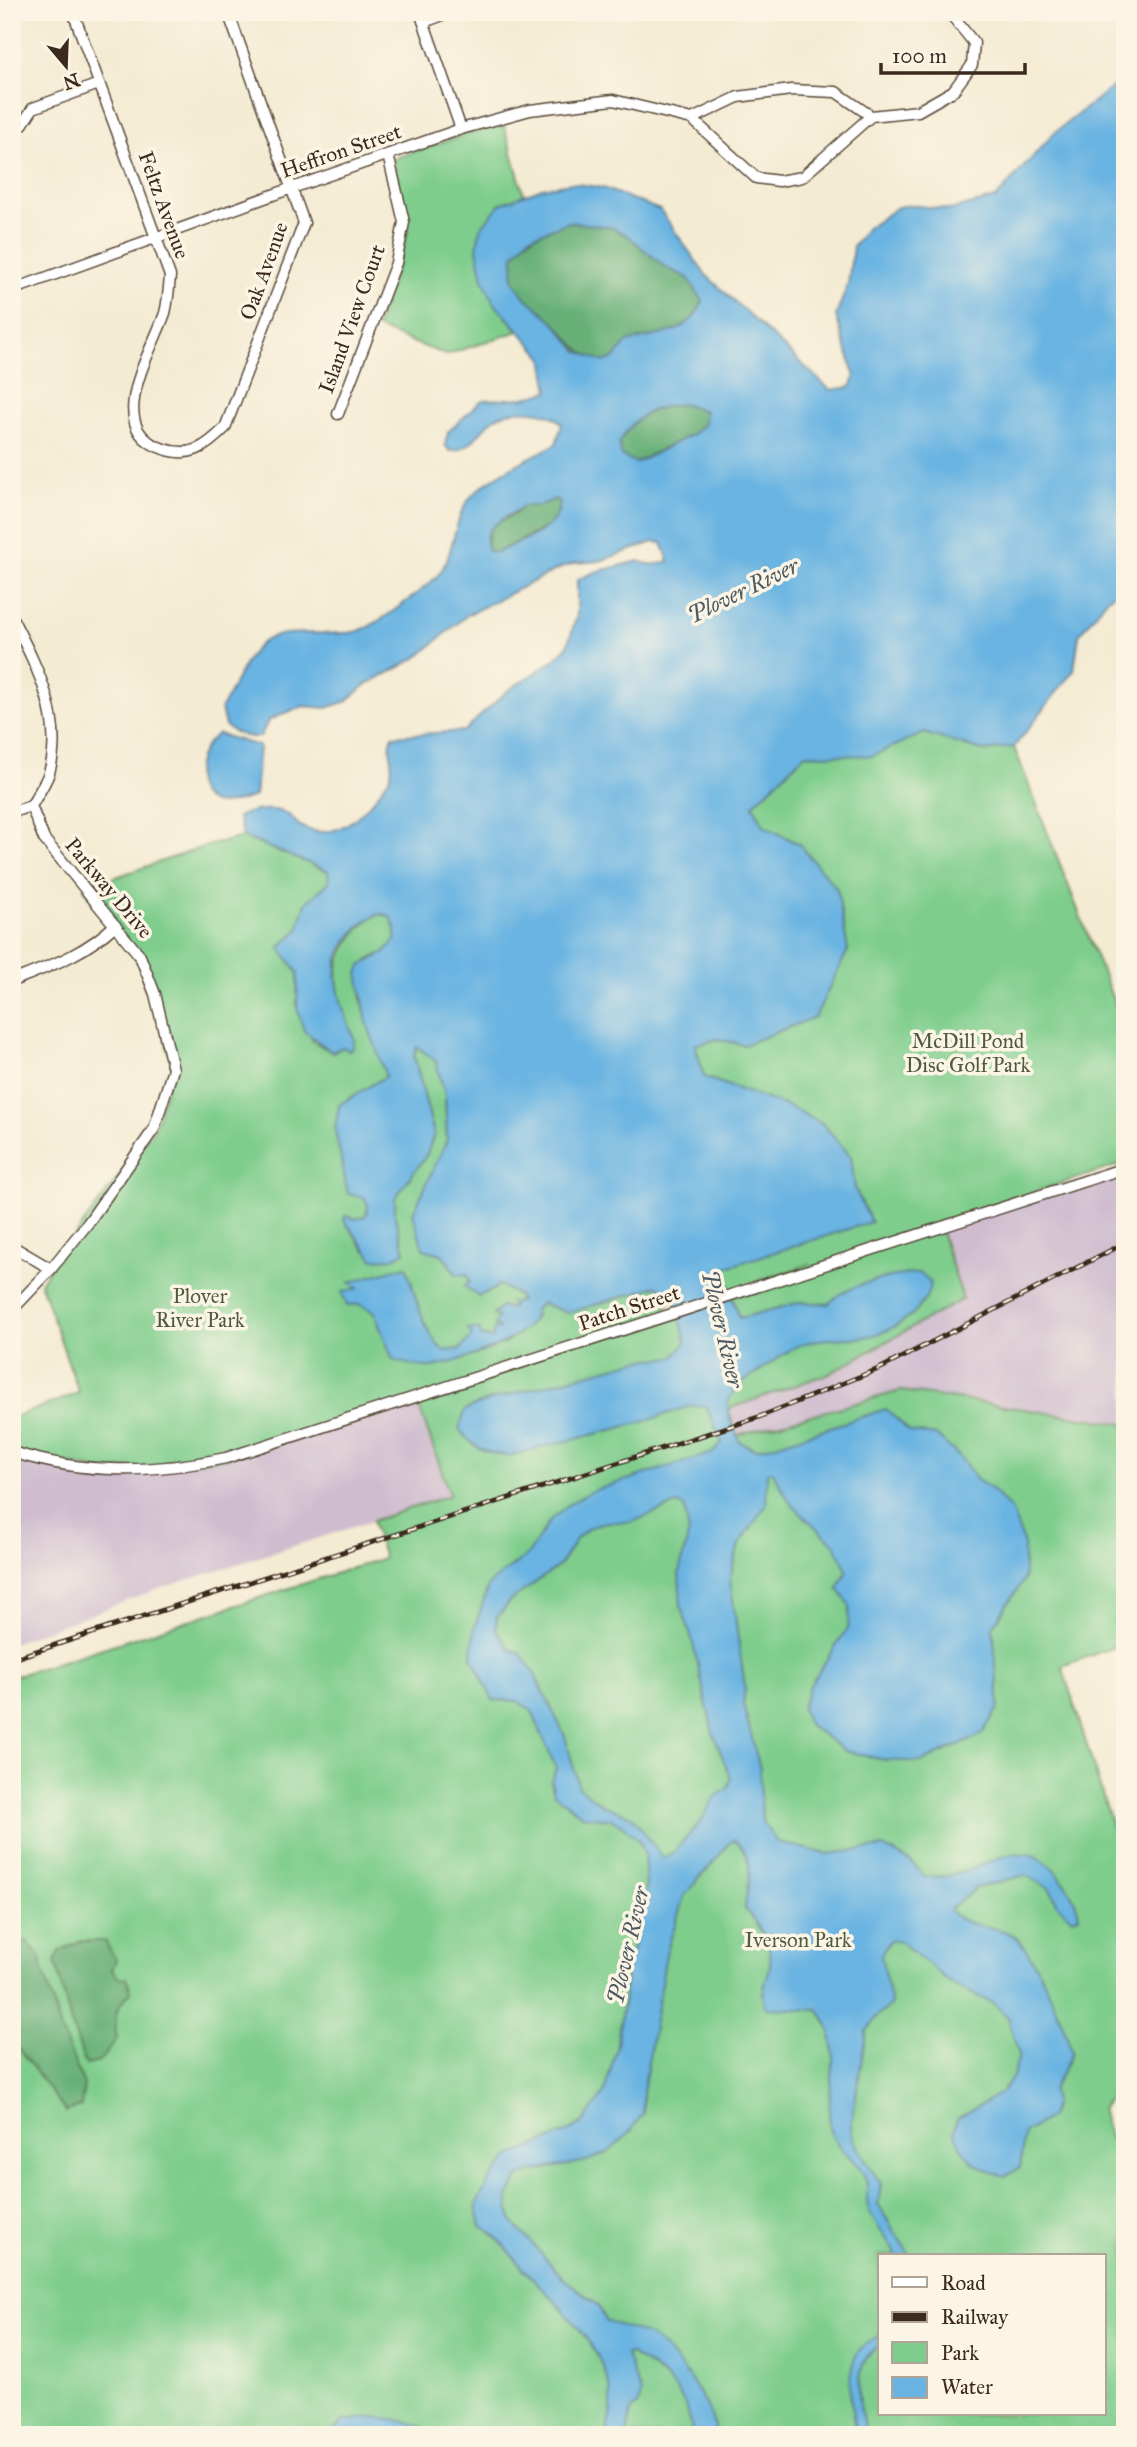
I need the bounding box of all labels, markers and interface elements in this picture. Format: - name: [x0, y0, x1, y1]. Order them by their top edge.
- north arrow: [32, 32, 102, 102]
- scale bar: [881, 32, 1025, 76]
- text: 100 m: [892, 43, 947, 69]
- text: N: [60, 68, 83, 95]
- street label: Heffron Street: [277, 118, 405, 184]
- street label: Feltz Avenue: [133, 148, 196, 262]
- street label: Oak Avenue: [234, 218, 294, 323]
- street label: Island View Court: [313, 241, 391, 397]
- water label: Plover River: [683, 551, 804, 629]
- street label: Parkway Drive: [59, 832, 159, 944]
- park label: McDill Pond Disc Golf Park: [906, 1028, 1031, 1078]
- water label: Plover River: [696, 1267, 750, 1392]
- street label: Patch Street: [575, 1279, 684, 1337]
- park label: Plover River Park: [155, 1283, 245, 1333]
- water label: Plover River: [601, 1882, 655, 2007]
- park label: Iverson Park: [744, 1927, 852, 1953]
- legend: [878, 2254, 1106, 2416]
- text: Road: [941, 2270, 986, 2296]
- text: Railway: [941, 2304, 1009, 2330]
- text: Park: [941, 2340, 979, 2366]
- text: Water: [941, 2374, 993, 2400]

